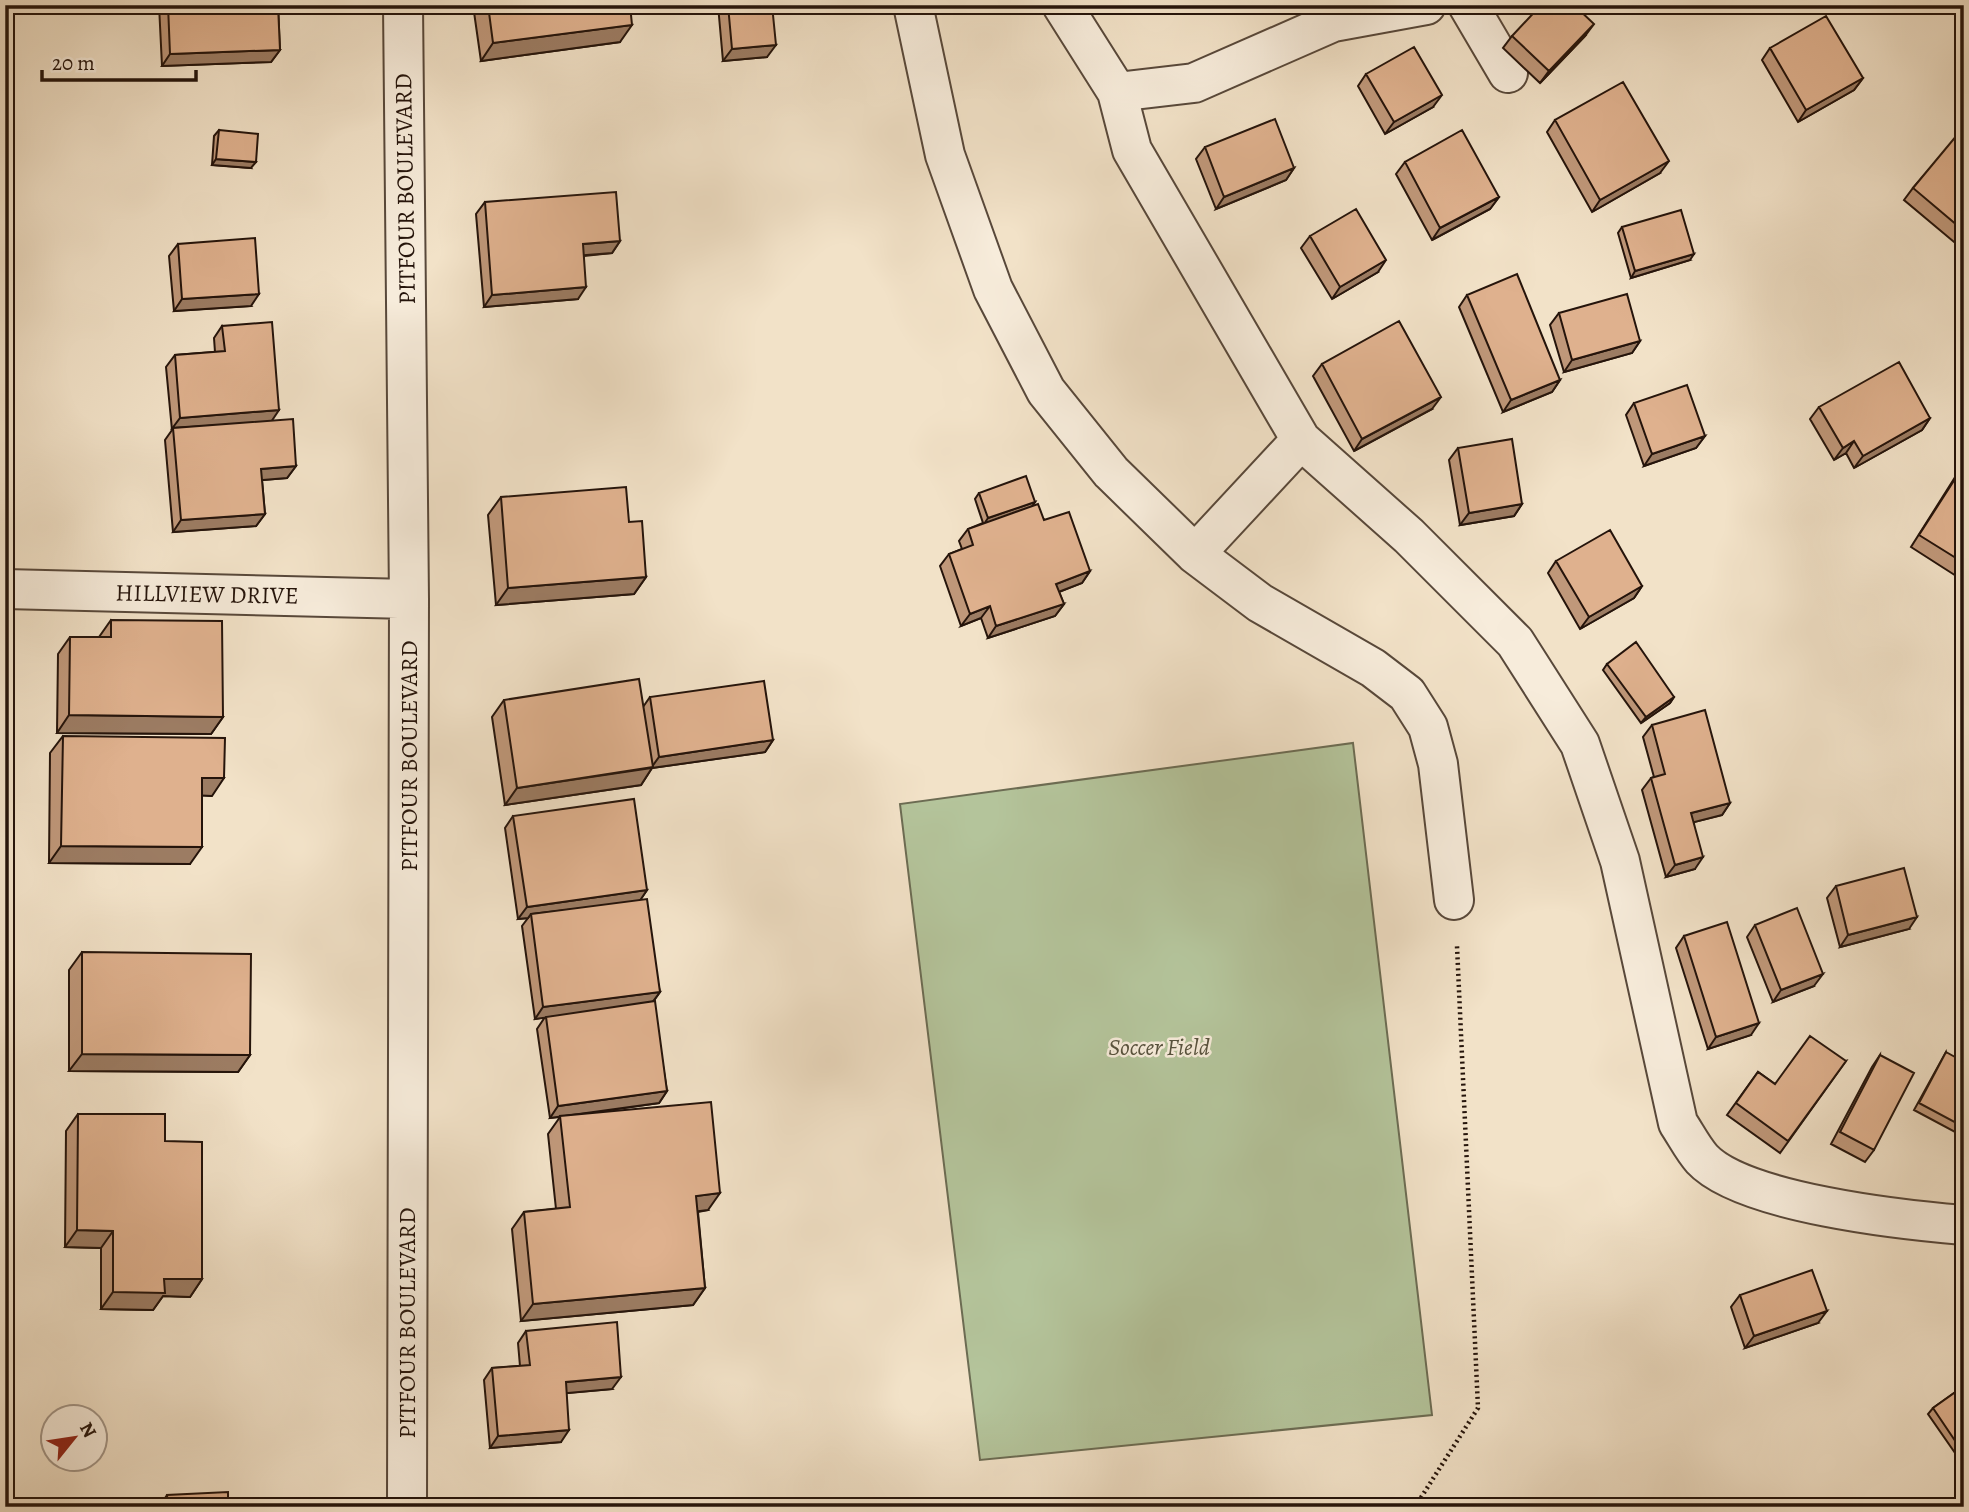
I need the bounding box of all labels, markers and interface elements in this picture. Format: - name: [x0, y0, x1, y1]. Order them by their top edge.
- scale bar: [42, 38, 196, 82]
- text: 20 m: [52, 49, 95, 77]
- street label: PITFOUR BOULEVARD: [387, 73, 423, 305]
- street label: HILLVIEW DRIVE: [115, 576, 299, 612]
- street label: PITFOUR BOULEVARD: [393, 640, 425, 872]
- park label: Soccer Field: [1108, 1031, 1210, 1063]
- street label: PITFOUR BOULEVARD: [391, 1207, 423, 1439]
- north arrow: [38, 1404, 108, 1474]
- text: N: [73, 1418, 103, 1443]

